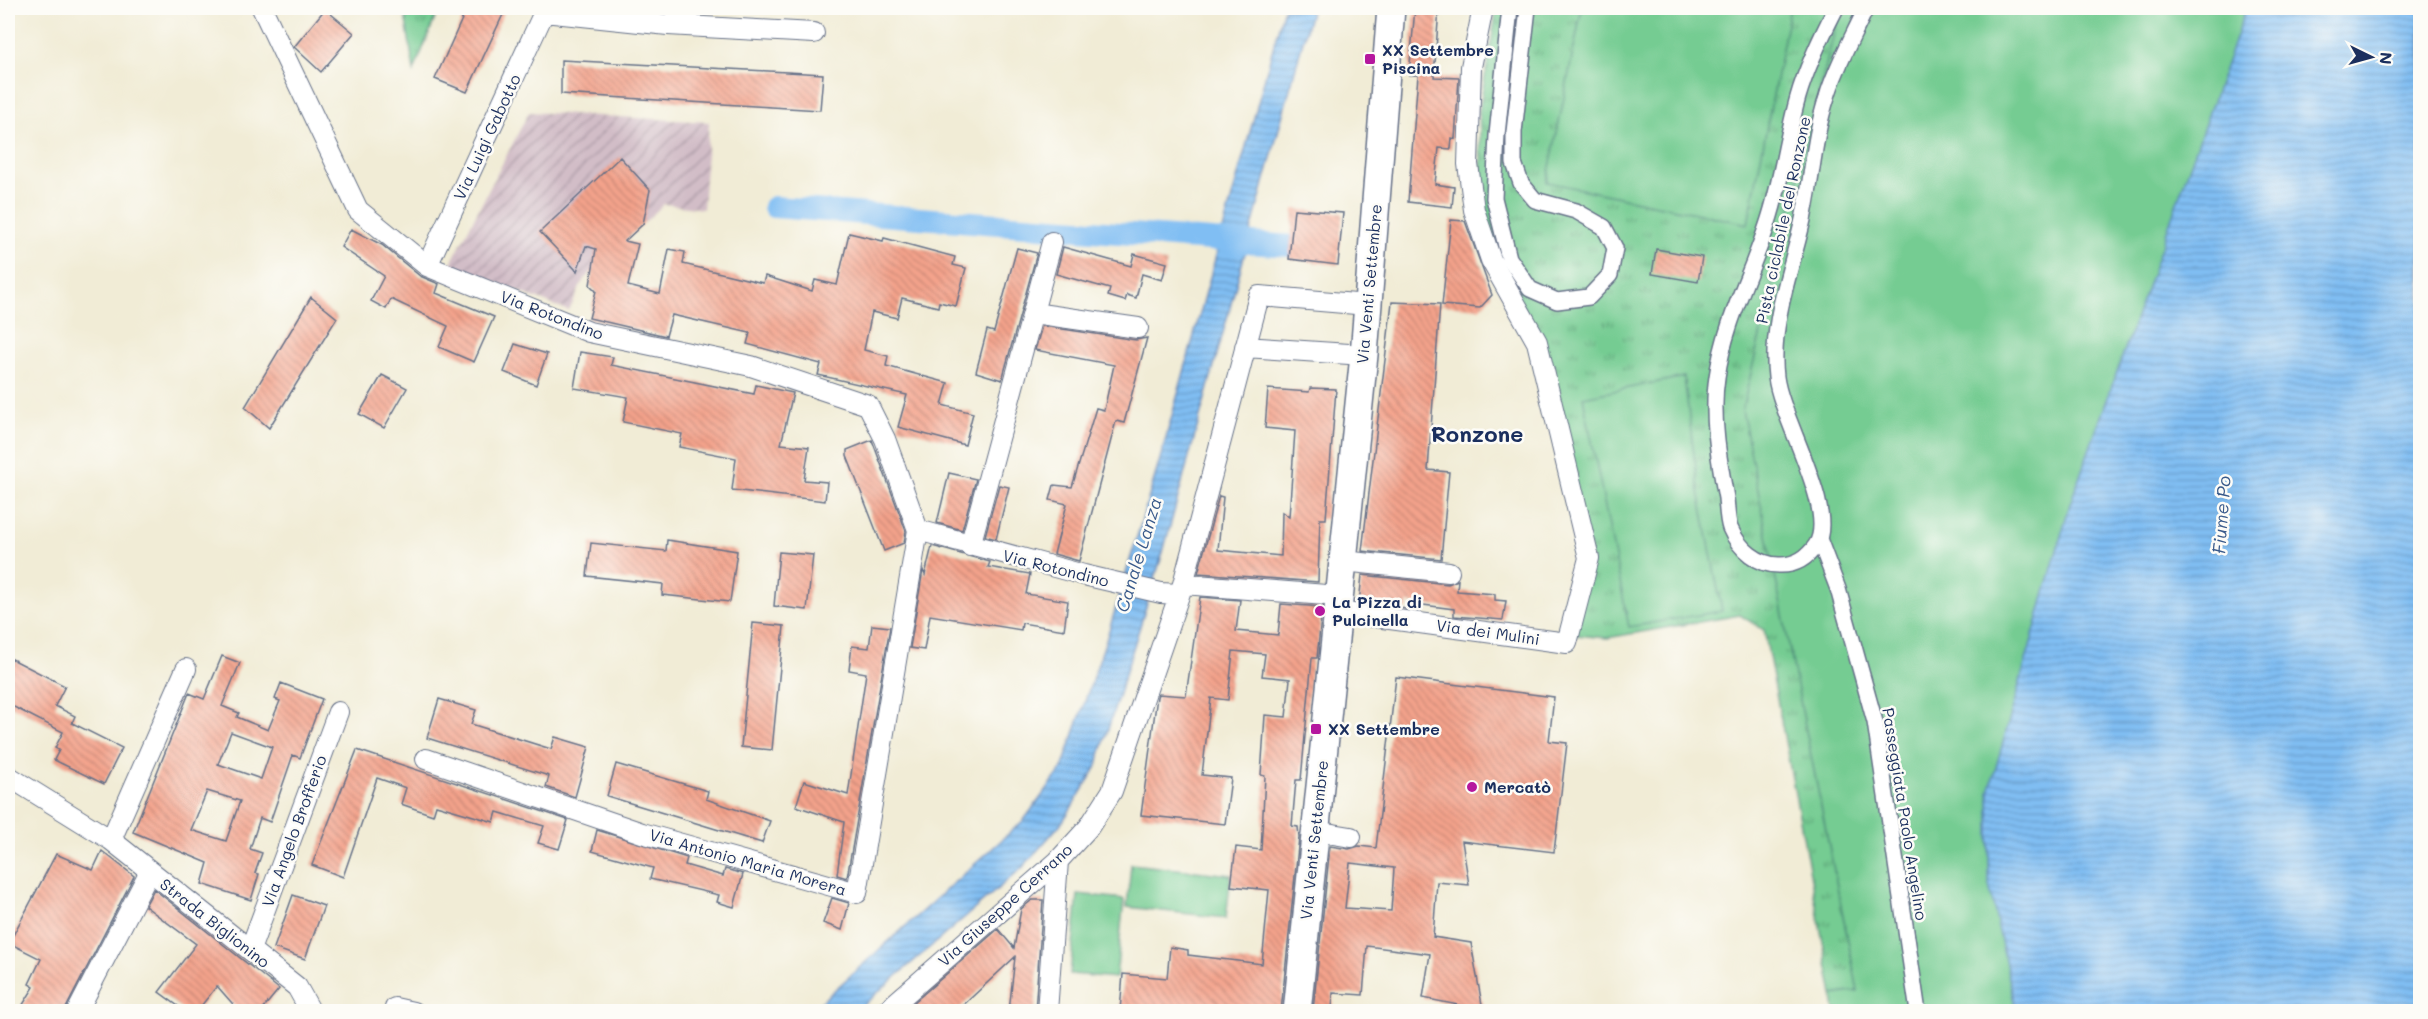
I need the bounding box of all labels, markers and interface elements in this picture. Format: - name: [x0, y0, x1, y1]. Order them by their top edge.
- north arrow: [2341, 27, 2401, 87]
- place label: XX Settembre Piscina: [1382, 39, 1494, 78]
- text: N: [2375, 51, 2397, 65]
- marker: XX Settembre Piscina: [1363, 52, 1377, 66]
- street label: Via Luigi Gabotto: [448, 70, 525, 203]
- street label: Pista ciclabile del Ronzone: [1750, 114, 1815, 325]
- street label: Via Venti Settembre: [1351, 203, 1386, 365]
- street label: Via Rotondino: [498, 285, 607, 344]
- district label: Ronzone: [1431, 419, 1523, 448]
- water label: Fiume Po: [2206, 475, 2236, 555]
- water label: Canale Lanza: [1109, 495, 1167, 615]
- street label: Via Rotondino: [1001, 544, 1111, 591]
- place label: La Pizza di Pulcinella: [1332, 591, 1422, 630]
- marker: La Pizza di Pulcinella: [1313, 604, 1327, 618]
- street label: Via dei Mulini: [1435, 614, 1541, 649]
- street label: Passeggiata Paolo Angelino: [1878, 706, 1933, 922]
- place label: XX Settembre: [1328, 718, 1440, 739]
- marker: XX Settembre: [1309, 722, 1323, 736]
- street label: Via Angelo Brofferio: [256, 752, 331, 910]
- street label: Via Venti Settembre: [1295, 759, 1332, 921]
- place label: Mercatò: [1484, 776, 1551, 797]
- marker: Mercatò: [1465, 780, 1479, 794]
- street label: Via Antonio Maria Morera: [647, 823, 849, 900]
- street label: Via Giuseppe Cerrano: [933, 839, 1076, 971]
- street label: Strada Biglionino: [156, 873, 275, 972]

